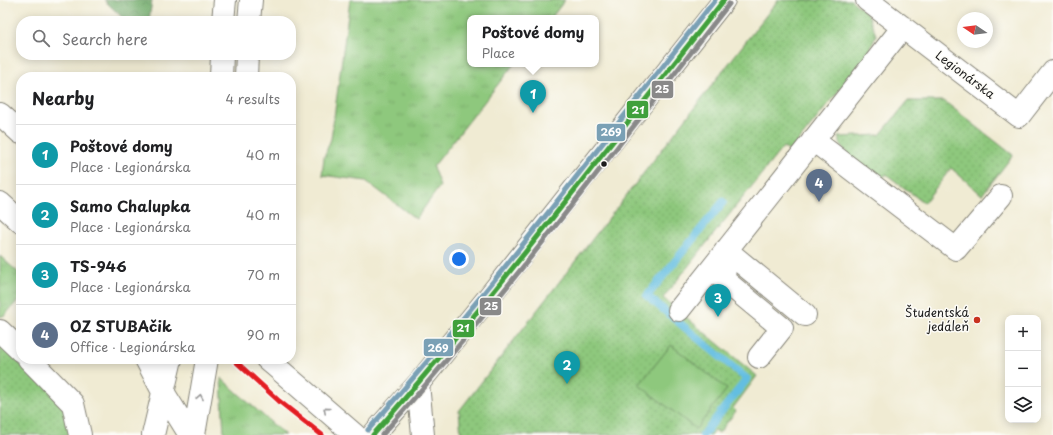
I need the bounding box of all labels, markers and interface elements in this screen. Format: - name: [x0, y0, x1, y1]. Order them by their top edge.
- north arrow: [957, 12, 993, 48]
- popup: [467, 15, 599, 67]
- search box: [16, 16, 296, 60]
- text: Poštové domy: [482, 20, 584, 43]
- icon: search: [30, 27, 52, 49]
- text: Search here: [62, 27, 148, 50]
- text: Place: [482, 43, 515, 62]
- street label: Legionárska: [932, 46, 999, 103]
- pin: 1: [520, 80, 546, 113]
- line badge: 25: [651, 80, 674, 99]
- text: 25: [655, 80, 669, 97]
- text: Nearby: [32, 85, 94, 111]
- text: 4 results: [226, 89, 280, 108]
- line badge: 21: [626, 100, 649, 119]
- text: 21: [632, 101, 644, 118]
- line badge: 269: [596, 123, 626, 142]
- text: 269: [600, 123, 622, 140]
- text: Poštové domy: [70, 134, 172, 157]
- text: 1: [42, 145, 48, 164]
- text: 40 m: [246, 145, 280, 164]
- text: Place · Legionárska: [70, 157, 190, 176]
- unlabelled marker: [599, 159, 609, 169]
- pin: 4: [806, 169, 832, 202]
- text: Samo Chalupka: [70, 194, 191, 217]
- text: 2: [40, 205, 50, 224]
- text: 40 m: [246, 205, 280, 224]
- text: Place · Legionárska: [70, 217, 190, 236]
- your location: [449, 249, 469, 269]
- text: TS-946: [70, 254, 127, 277]
- text: 3: [41, 265, 49, 284]
- text: 70 m: [247, 265, 280, 284]
- text: Place · Legionárska: [70, 277, 190, 296]
- pin: 3: [705, 284, 731, 317]
- line badge: 25: [479, 297, 502, 316]
- text: 25: [484, 297, 498, 314]
- place label: Študentská jedáleň: [905, 303, 970, 335]
- text: OZ STUBAčik: [70, 314, 172, 337]
- marker: Študentská jedáleň: [972, 315, 982, 325]
- map controls: [1005, 315, 1041, 423]
- button: +: [1005, 315, 1041, 351]
- line badge: 21: [452, 319, 475, 338]
- text: 21: [457, 319, 469, 336]
- text: 4: [41, 325, 49, 344]
- text: 90 m: [247, 325, 280, 344]
- text: Office · Legionárska: [70, 337, 195, 356]
- line badge: 269: [423, 338, 454, 357]
- text: 269: [427, 339, 449, 356]
- pin: 2: [554, 351, 580, 384]
- button: −: [1005, 351, 1041, 387]
- button: layers: [1005, 387, 1041, 423]
- one-way arrow: [195, 394, 204, 400]
- one-way arrow: [323, 407, 331, 414]

